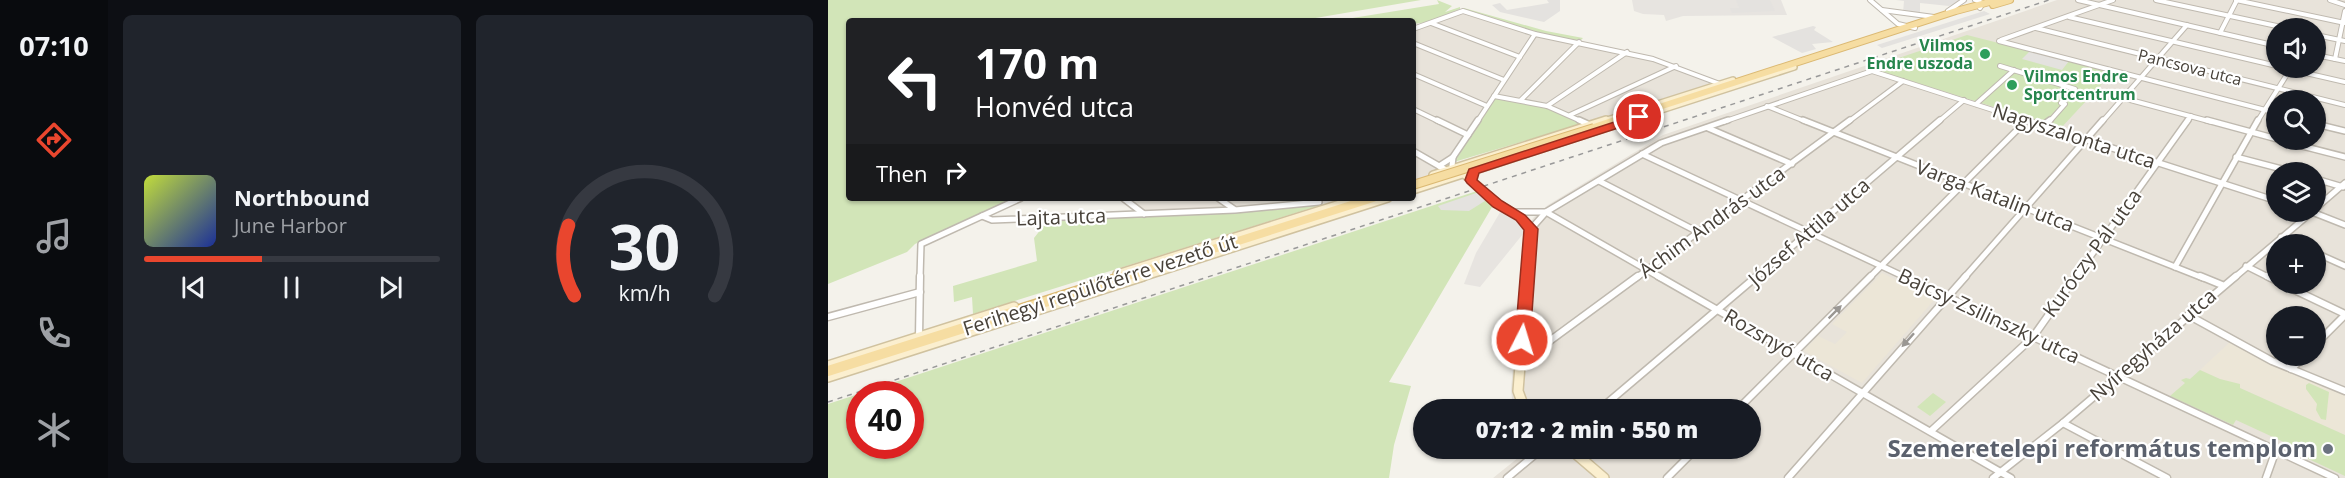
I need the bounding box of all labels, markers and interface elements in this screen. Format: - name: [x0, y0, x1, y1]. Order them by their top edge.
- map controls: [2266, 18, 2326, 366]
- button: sound: [2266, 18, 2326, 78]
- text: 07:10: [19, 27, 89, 64]
- text: 170 m: [975, 34, 1099, 91]
- place label: Vilmos Endre uszoda: [1867, 34, 1973, 74]
- icon: left: [876, 42, 954, 120]
- street label: Pancsova utca: [2136, 43, 2244, 91]
- marker: Vilmos Endre uszoda: [1978, 47, 1992, 61]
- place label: Vilmos Endre Sportcentrum: [2024, 65, 2136, 105]
- marker: Vilmos Endre Sportcentrum: [2005, 78, 2019, 92]
- text: Honvéd utca: [975, 88, 1134, 125]
- button: search: [2266, 90, 2326, 150]
- pin: [1613, 91, 1664, 142]
- street label: Nagyszalonta utca: [1989, 96, 2159, 175]
- icon: arrive: [1622, 100, 1655, 133]
- icon: directions: [33, 119, 75, 161]
- street label: Varga Katalin utca: [1912, 153, 2078, 238]
- icon: right: [939, 156, 972, 189]
- text: Then: [876, 158, 927, 188]
- street label: Áchim András utca: [1633, 159, 1790, 284]
- button: layers: [2266, 162, 2326, 222]
- street label: József Attila utca: [1741, 171, 1875, 293]
- text: Northbound: [234, 182, 370, 212]
- street label: Kuróczy Pál utca: [2036, 183, 2147, 322]
- street label: Lajta utca: [1015, 201, 1106, 232]
- text: 30: [609, 203, 680, 288]
- text: June Harbor: [234, 212, 347, 239]
- icon: music: [33, 215, 75, 257]
- street label: Ferihegyi repülőtérre vezető út: [959, 227, 1241, 342]
- button: +: [2266, 234, 2326, 294]
- street label: Bajcsy-Zsilinszky utca: [1894, 262, 2085, 370]
- icon: previous: [177, 271, 210, 304]
- icon: pause: [275, 271, 308, 304]
- icon: next: [374, 271, 407, 304]
- text: km/h: [618, 278, 670, 307]
- street label: Nyíregyháza utca: [2084, 282, 2222, 407]
- street label: Rozsnyó utca: [1719, 302, 1839, 387]
- one-way arrow: [1828, 306, 1842, 320]
- button: −: [2266, 306, 2326, 366]
- position arrow: [1490, 308, 1554, 372]
- icon: phone: [33, 312, 75, 354]
- one-way arrow: [1902, 332, 1915, 347]
- speed limit sign: 40: [846, 381, 924, 459]
- icon: climate: [33, 409, 75, 451]
- text: 07:12 · 2 min · 550 m: [1476, 414, 1698, 444]
- place label: Szemeretelepi református templom: [1888, 431, 2316, 464]
- marker: Szemeretelepi református templom: [2321, 442, 2335, 456]

